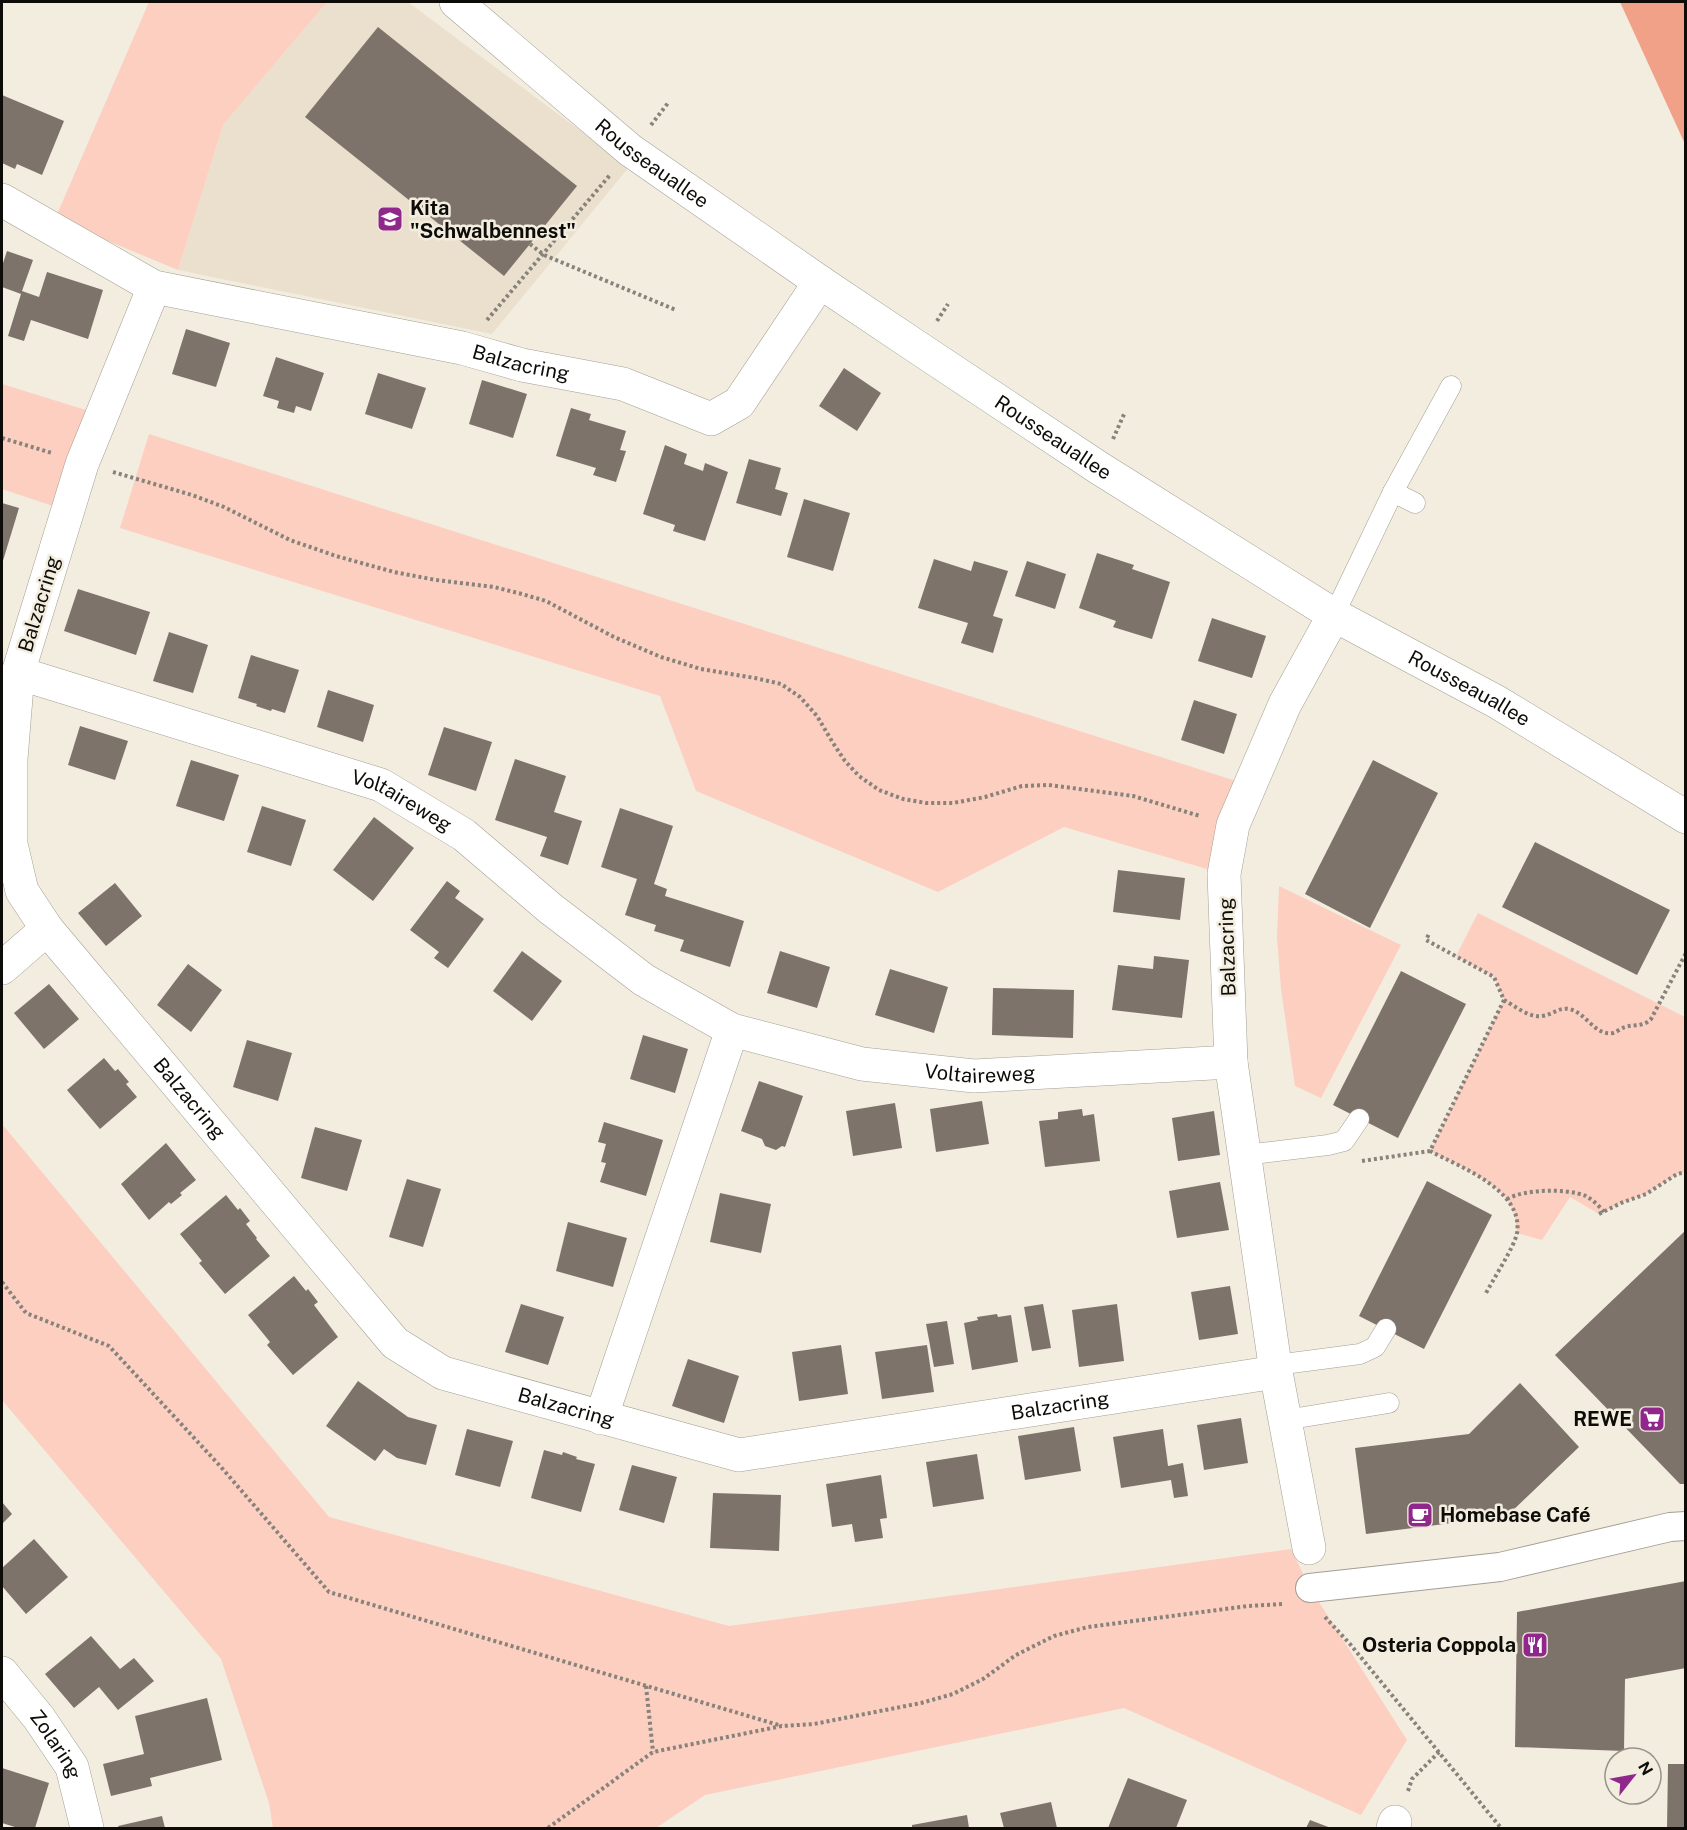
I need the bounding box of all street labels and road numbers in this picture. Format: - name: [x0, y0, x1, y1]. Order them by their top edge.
- street label: Rousseauallee: [590, 114, 713, 213]
- street label: Balzacring: [470, 340, 571, 386]
- street label: Rousseauallee: [990, 390, 1116, 485]
- street label: Balzacring: [13, 553, 65, 655]
- street label: Rousseauallee: [1404, 645, 1535, 731]
- street label: Voltaireweg: [348, 765, 456, 837]
- street label: Balzacring: [1213, 897, 1241, 997]
- street label: Balzacring: [148, 1053, 230, 1144]
- street label: Voltaireweg: [923, 1059, 1036, 1088]
- street label: Balzacring: [515, 1382, 617, 1432]
- street label: Balzacring: [1009, 1386, 1111, 1425]
- street label: Zolaring: [25, 1705, 86, 1781]

